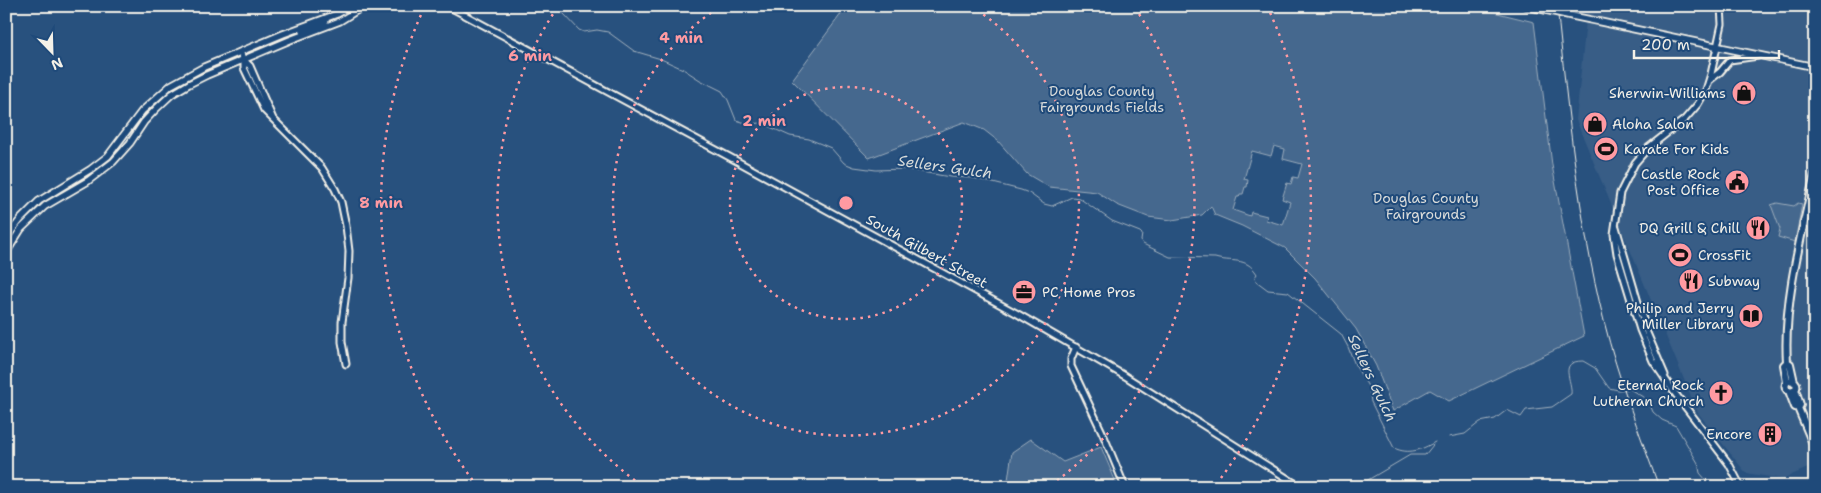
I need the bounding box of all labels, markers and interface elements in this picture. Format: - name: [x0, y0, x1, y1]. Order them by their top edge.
- north arrow: [28, 28, 78, 78]
- text: 4 min: [659, 28, 703, 48]
- scale bar: [1634, 28, 1778, 60]
- text: 200 m: [1641, 35, 1690, 55]
- text: 6 min: [508, 46, 552, 66]
- text: N: [48, 54, 66, 74]
- shop icon: Sherwin-Williams: [1731, 80, 1757, 106]
- park label: Douglas County Fairgrounds Fields: [1040, 82, 1164, 116]
- place label: Sherwin-Williams: [1609, 84, 1726, 102]
- text: 2 min: [742, 111, 786, 131]
- shop icon: Aloha Salon: [1582, 111, 1608, 137]
- place label: Aloha Salon: [1612, 115, 1694, 133]
- sports icon: Karate For Kids: [1593, 136, 1619, 162]
- place label: Karate For Kids: [1624, 140, 1729, 158]
- water label: Sellers Gulch: [897, 150, 993, 184]
- place label: Castle Rock Post Office: [1641, 165, 1720, 199]
- public building icon: Castle Rock Post Office: [1724, 169, 1750, 195]
- park label: Douglas County Fairgrounds: [1373, 189, 1479, 223]
- text: 8 min: [359, 193, 403, 213]
- centre of rings: [837, 194, 855, 212]
- street label: South Gilbert Street: [863, 210, 991, 292]
- restaurant icon: DQ Grill & Chill: [1745, 215, 1771, 241]
- place label: DQ Grill & Chill: [1639, 219, 1741, 237]
- sports icon: CrossFit: [1667, 242, 1693, 268]
- place label: CrossFit: [1698, 246, 1751, 264]
- restaurant icon: Subway: [1678, 268, 1704, 294]
- place label: Subway: [1708, 272, 1760, 290]
- office icon: PC Home Pros: [1011, 279, 1037, 305]
- place label: PC Home Pros: [1042, 283, 1136, 301]
- place label: Philip and Jerry Miller Library: [1626, 299, 1734, 333]
- library icon: Philip and Jerry Miller Library: [1738, 303, 1764, 329]
- water label: Sellers Gulch: [1343, 331, 1401, 425]
- place label: Eternal Rock Lutheran Church: [1593, 376, 1704, 410]
- church icon: Eternal Rock Lutheran Church: [1708, 380, 1734, 406]
- building icon: Encore: [1757, 421, 1783, 447]
- place label: Encore: [1706, 425, 1752, 443]

